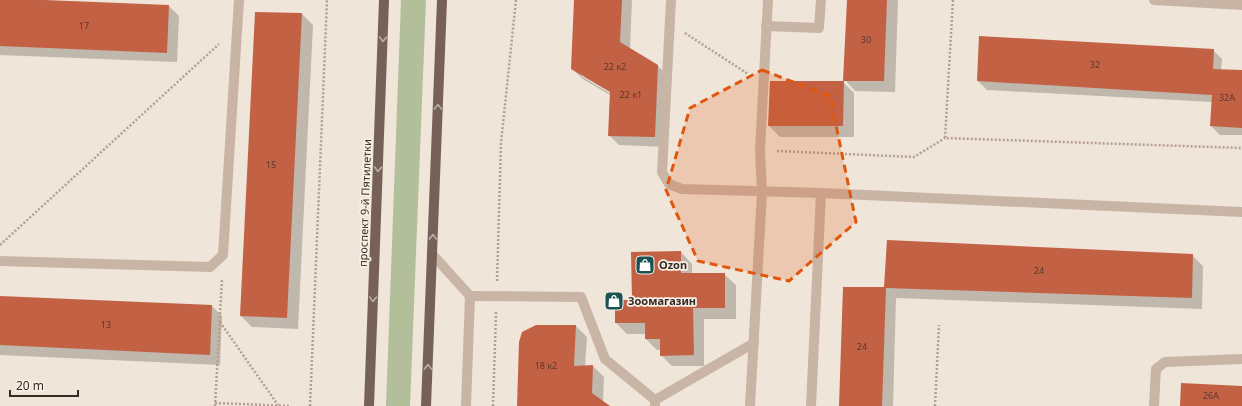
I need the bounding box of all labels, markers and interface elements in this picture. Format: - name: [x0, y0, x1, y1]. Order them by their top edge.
- house number: 17: [79, 19, 89, 32]
- house number: 30: [861, 33, 871, 46]
- one-way arrow: [379, 36, 387, 42]
- house number: 32: [1090, 58, 1100, 71]
- house number: 22 к2: [604, 60, 626, 73]
- house number: 22 к1: [620, 88, 642, 101]
- house number: 32А: [1219, 91, 1235, 104]
- one-way arrow: [433, 104, 442, 110]
- street label: проспект 9-й Пятилетки: [355, 139, 374, 267]
- house number: 15: [266, 158, 276, 171]
- one-way arrow: [374, 166, 382, 172]
- one-way arrow: [428, 234, 437, 240]
- shop icon: Ozon: [634, 254, 656, 276]
- place label: Ozon: [659, 257, 687, 272]
- house number: 24: [1034, 264, 1044, 277]
- shop icon: Зоомагазин: [603, 290, 625, 312]
- place label: Зоомагазин: [628, 293, 696, 308]
- one-way arrow: [369, 296, 377, 302]
- house number: 13: [101, 318, 111, 331]
- house number: 24: [857, 340, 867, 353]
- house number: 18 к2: [535, 359, 557, 372]
- one-way arrow: [423, 364, 432, 370]
- scale bar: [10, 372, 78, 398]
- text: 20 m: [16, 377, 44, 394]
- house number: 26А: [1203, 389, 1219, 402]

